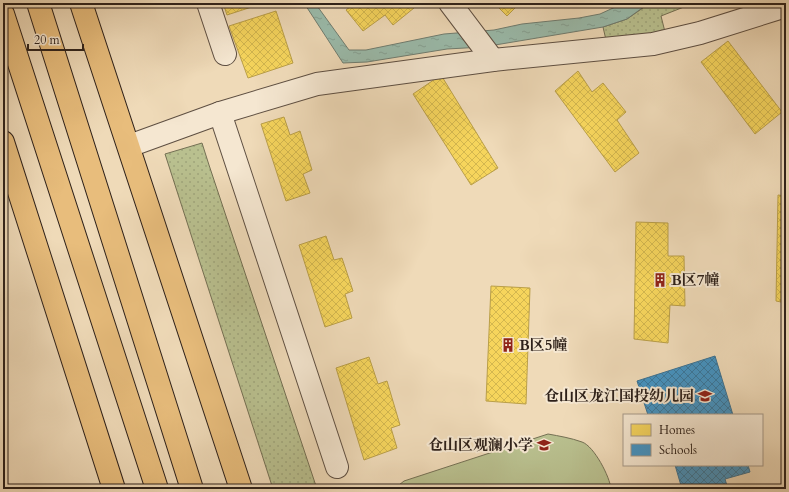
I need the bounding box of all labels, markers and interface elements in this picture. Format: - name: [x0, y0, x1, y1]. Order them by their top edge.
- scale bar: [28, 26, 83, 52]
- text: 20 m: [34, 32, 61, 48]
- place label: B区7幢: [671, 270, 720, 290]
- building icon: B区7幢: [652, 272, 668, 288]
- place label: B区5幢: [519, 335, 568, 355]
- building icon: B区5幢: [500, 337, 516, 353]
- place label: 仓山区龙江国投幼儿园: [544, 386, 694, 406]
- school or university icon: 仓山区龙江国投幼儿园: [697, 388, 713, 404]
- legend: [623, 414, 763, 466]
- text: Homes: [659, 422, 695, 438]
- place label: 仓山区观澜小学: [428, 435, 533, 455]
- school or university icon: 仓山区观澜小学: [536, 437, 552, 453]
- text: Schools: [659, 442, 697, 458]

